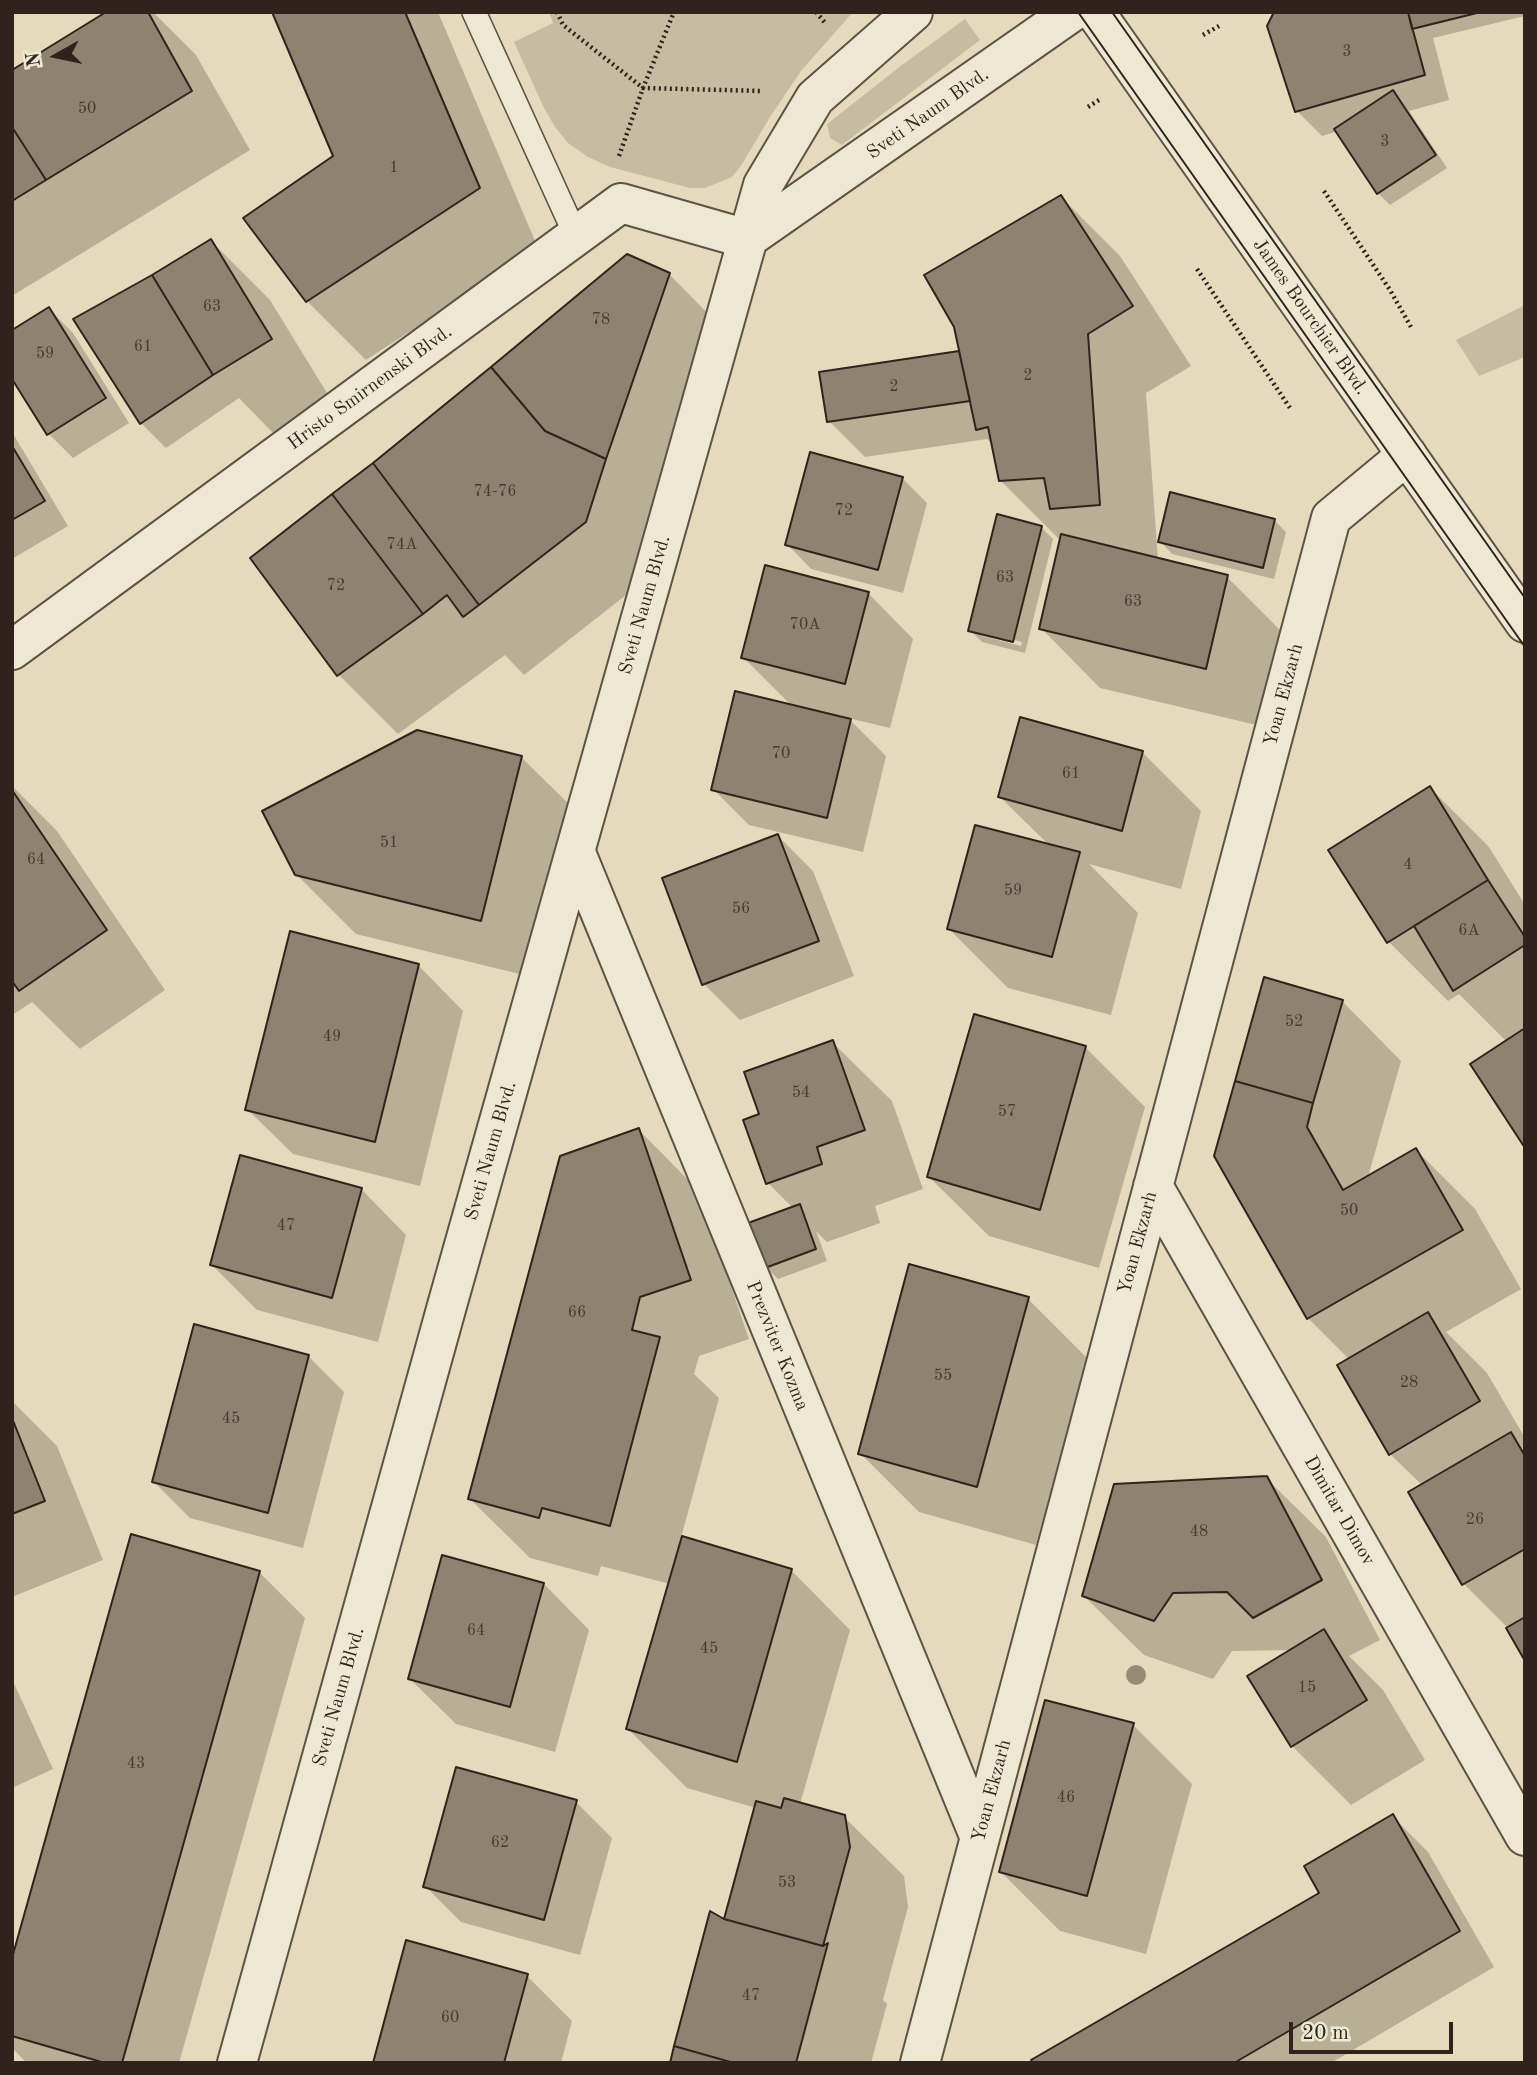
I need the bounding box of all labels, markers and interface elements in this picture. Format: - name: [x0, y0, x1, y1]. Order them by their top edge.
- north arrow: [21, 21, 91, 91]
- house number: 3: [1342, 42, 1352, 62]
- text: N: [24, 51, 45, 68]
- street label: Sveti Naum Blvd.: [862, 63, 994, 165]
- house number: 50: [78, 99, 96, 119]
- house number: 3: [1380, 132, 1390, 152]
- house number: 1: [389, 158, 399, 178]
- street label: James Bourchier Blvd.: [1247, 234, 1373, 400]
- house number: 63: [203, 297, 221, 317]
- house number: 78: [592, 310, 610, 330]
- street label: Hristo Smirnenski Blvd.: [283, 321, 457, 455]
- house number: 61: [134, 337, 152, 357]
- house number: 59: [36, 344, 54, 364]
- house number: 2: [1023, 366, 1033, 386]
- house number: 2: [889, 377, 899, 397]
- house number: 74-76: [473, 482, 517, 502]
- house number: 72: [835, 501, 853, 521]
- street label: Sveti Naum Blvd.: [614, 533, 676, 677]
- house number: 74А: [387, 535, 417, 555]
- house number: 63: [996, 568, 1014, 588]
- house number: 72: [327, 576, 345, 596]
- house number: 63: [1124, 592, 1142, 612]
- house number: 70A: [790, 615, 820, 635]
- street label: Yoan Ekzarh: [1259, 641, 1309, 749]
- house number: 70: [772, 744, 790, 764]
- house number: 61: [1062, 764, 1080, 784]
- house number: 51: [380, 833, 398, 853]
- house number: 64: [27, 850, 45, 870]
- house number: 4: [1403, 855, 1413, 875]
- house number: 59: [1004, 881, 1022, 901]
- house number: 56: [732, 899, 750, 919]
- house number: 6A: [1458, 921, 1480, 941]
- house number: 52: [1285, 1012, 1303, 1032]
- house number: 49: [323, 1027, 341, 1047]
- street label: Sveti Naum Blvd.: [460, 1079, 522, 1223]
- house number: 54: [792, 1083, 810, 1103]
- house number: 57: [998, 1102, 1016, 1122]
- street label: Yoan Ekzarh: [1113, 1189, 1163, 1297]
- house number: 50: [1340, 1201, 1358, 1221]
- house number: 47: [277, 1216, 295, 1236]
- street label: Prezviter Kozma: [741, 1278, 813, 1414]
- house number: 66: [568, 1303, 586, 1323]
- house number: 55: [934, 1366, 952, 1386]
- house number: 28: [1400, 1373, 1418, 1393]
- house number: 45: [222, 1409, 240, 1429]
- street label: Dimitar Dimov: [1298, 1452, 1380, 1570]
- house number: 26: [1466, 1510, 1484, 1530]
- house number: 48: [1190, 1522, 1208, 1542]
- house number: 64: [467, 1621, 485, 1641]
- street label: Sveti Naum Blvd.: [308, 1625, 370, 1769]
- house number: 45: [700, 1639, 718, 1659]
- house number: 15: [1298, 1678, 1316, 1698]
- street label: Yoan Ekzarh: [967, 1737, 1017, 1845]
- house number: 43: [127, 1754, 145, 1774]
- house number: 46: [1057, 1788, 1075, 1808]
- house number: 62: [491, 1833, 509, 1853]
- house number: 53: [778, 1873, 796, 1893]
- house number: 47: [742, 1986, 760, 2006]
- house number: 60: [441, 2008, 459, 2028]
- scale bar: [1292, 2008, 1456, 2052]
- text: 20 m: [1302, 2023, 1349, 2044]

